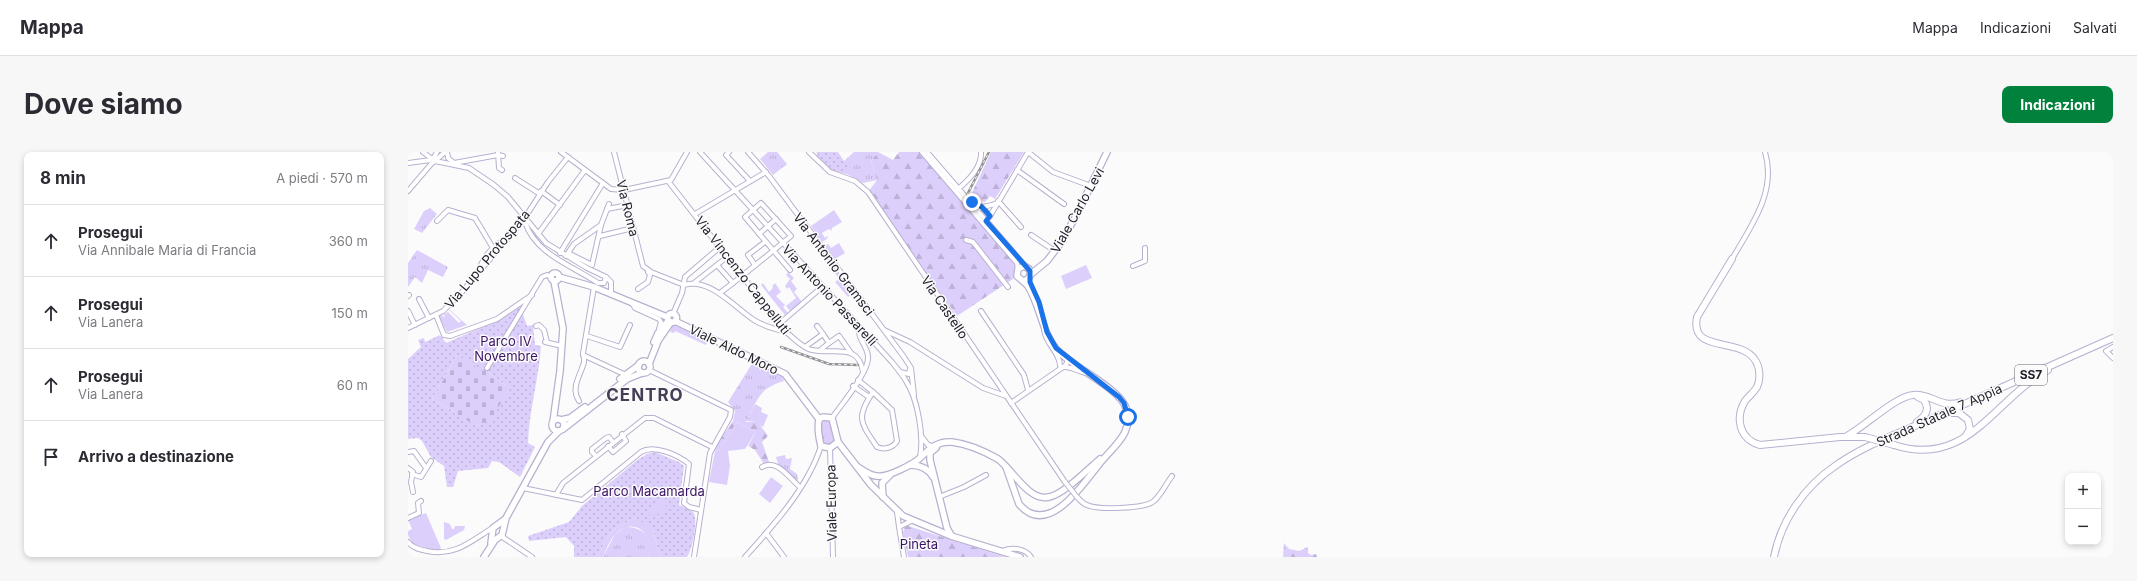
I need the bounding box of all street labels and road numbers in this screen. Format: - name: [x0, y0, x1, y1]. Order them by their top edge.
- street label: Viale Carlo Levi: [1047, 164, 1107, 256]
- street label: Via Roma: [613, 178, 643, 238]
- street label: Via Lupo Protospata: [441, 206, 533, 312]
- street label: Via Antonio Gramsci: [790, 209, 878, 319]
- street label: Via Vincenzo Cappelluti: [692, 213, 794, 337]
- street label: Via Antonio Passarelli: [779, 241, 881, 349]
- street label: Via Castello: [918, 272, 972, 342]
- street label: Viale Aldo Moro: [687, 320, 781, 378]
- road number: SS7: [2015, 365, 2047, 385]
- street label: Strada Statale 7 Appia: [1874, 380, 2004, 450]
- street label: Viale Europa: [822, 464, 840, 542]

